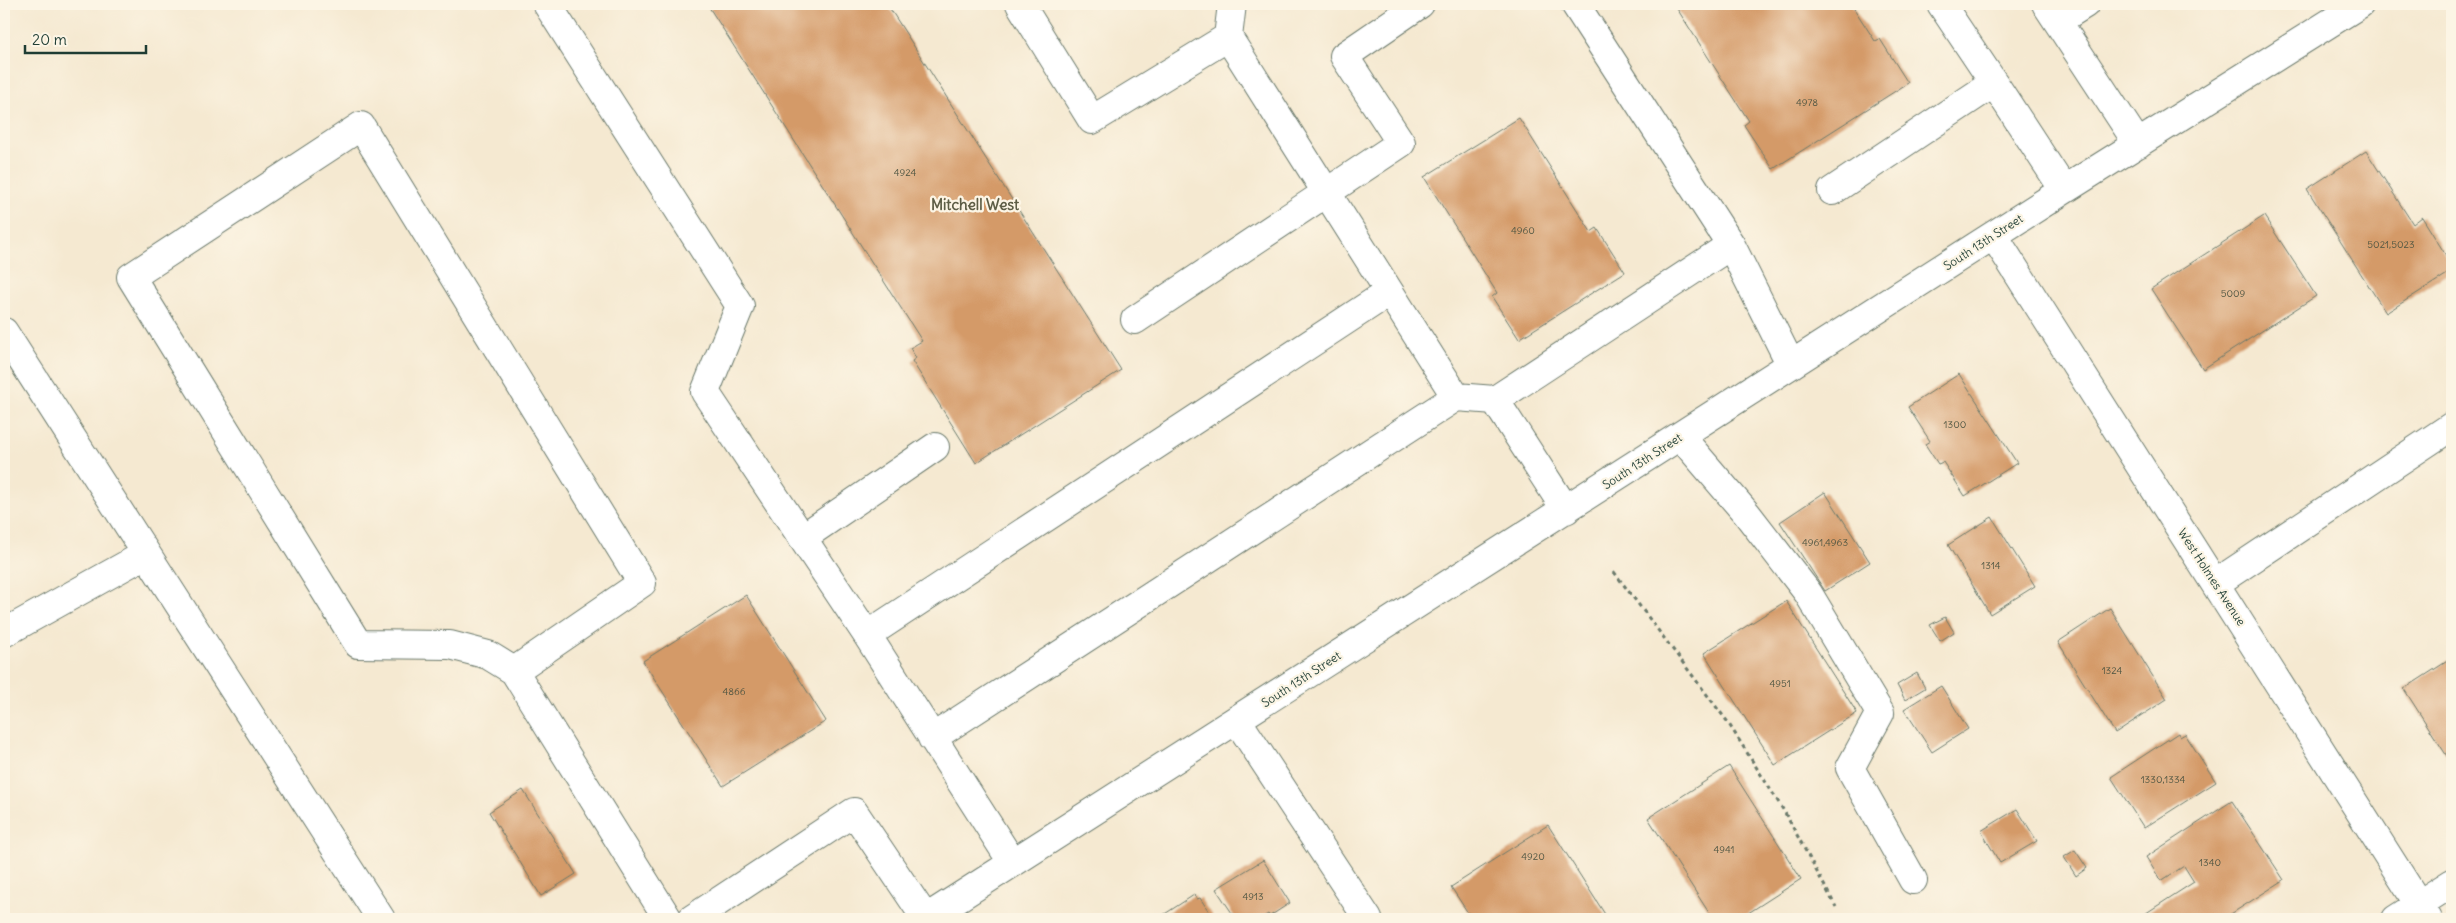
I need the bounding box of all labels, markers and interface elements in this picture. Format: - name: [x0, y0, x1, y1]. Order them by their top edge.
- scale bar: [25, 22, 146, 54]
- text: 20 m: [32, 30, 67, 49]
- house number: 4978: [1796, 96, 1818, 109]
- house number: 4924: [894, 166, 917, 179]
- district label: Mitchell West: [931, 195, 1020, 214]
- street label: South 13th Street: [1940, 211, 2026, 273]
- house number: 4960: [1511, 224, 1535, 237]
- house number: 5021,5023: [2367, 238, 2415, 251]
- house number: 5009: [2221, 287, 2246, 300]
- house number: 1300: [1944, 418, 1966, 431]
- street label: South 13th Street: [1599, 430, 1685, 492]
- street label: West Holmes Avenue: [2175, 526, 2249, 628]
- house number: 4961,4963: [1802, 536, 1848, 549]
- house number: 1314: [1981, 559, 2001, 572]
- street label: South 13th Street: [1258, 648, 1344, 710]
- house number: 1324: [2102, 664, 2123, 677]
- house number: 4951: [1769, 677, 1791, 690]
- house number: 4866: [722, 685, 746, 698]
- house number: 1330,1334: [2141, 773, 2186, 786]
- house number: 4941: [1713, 843, 1735, 856]
- house number: 4920: [1521, 850, 1545, 863]
- house number: 1340: [2199, 856, 2221, 869]
- house number: 4913: [1242, 890, 1264, 903]

